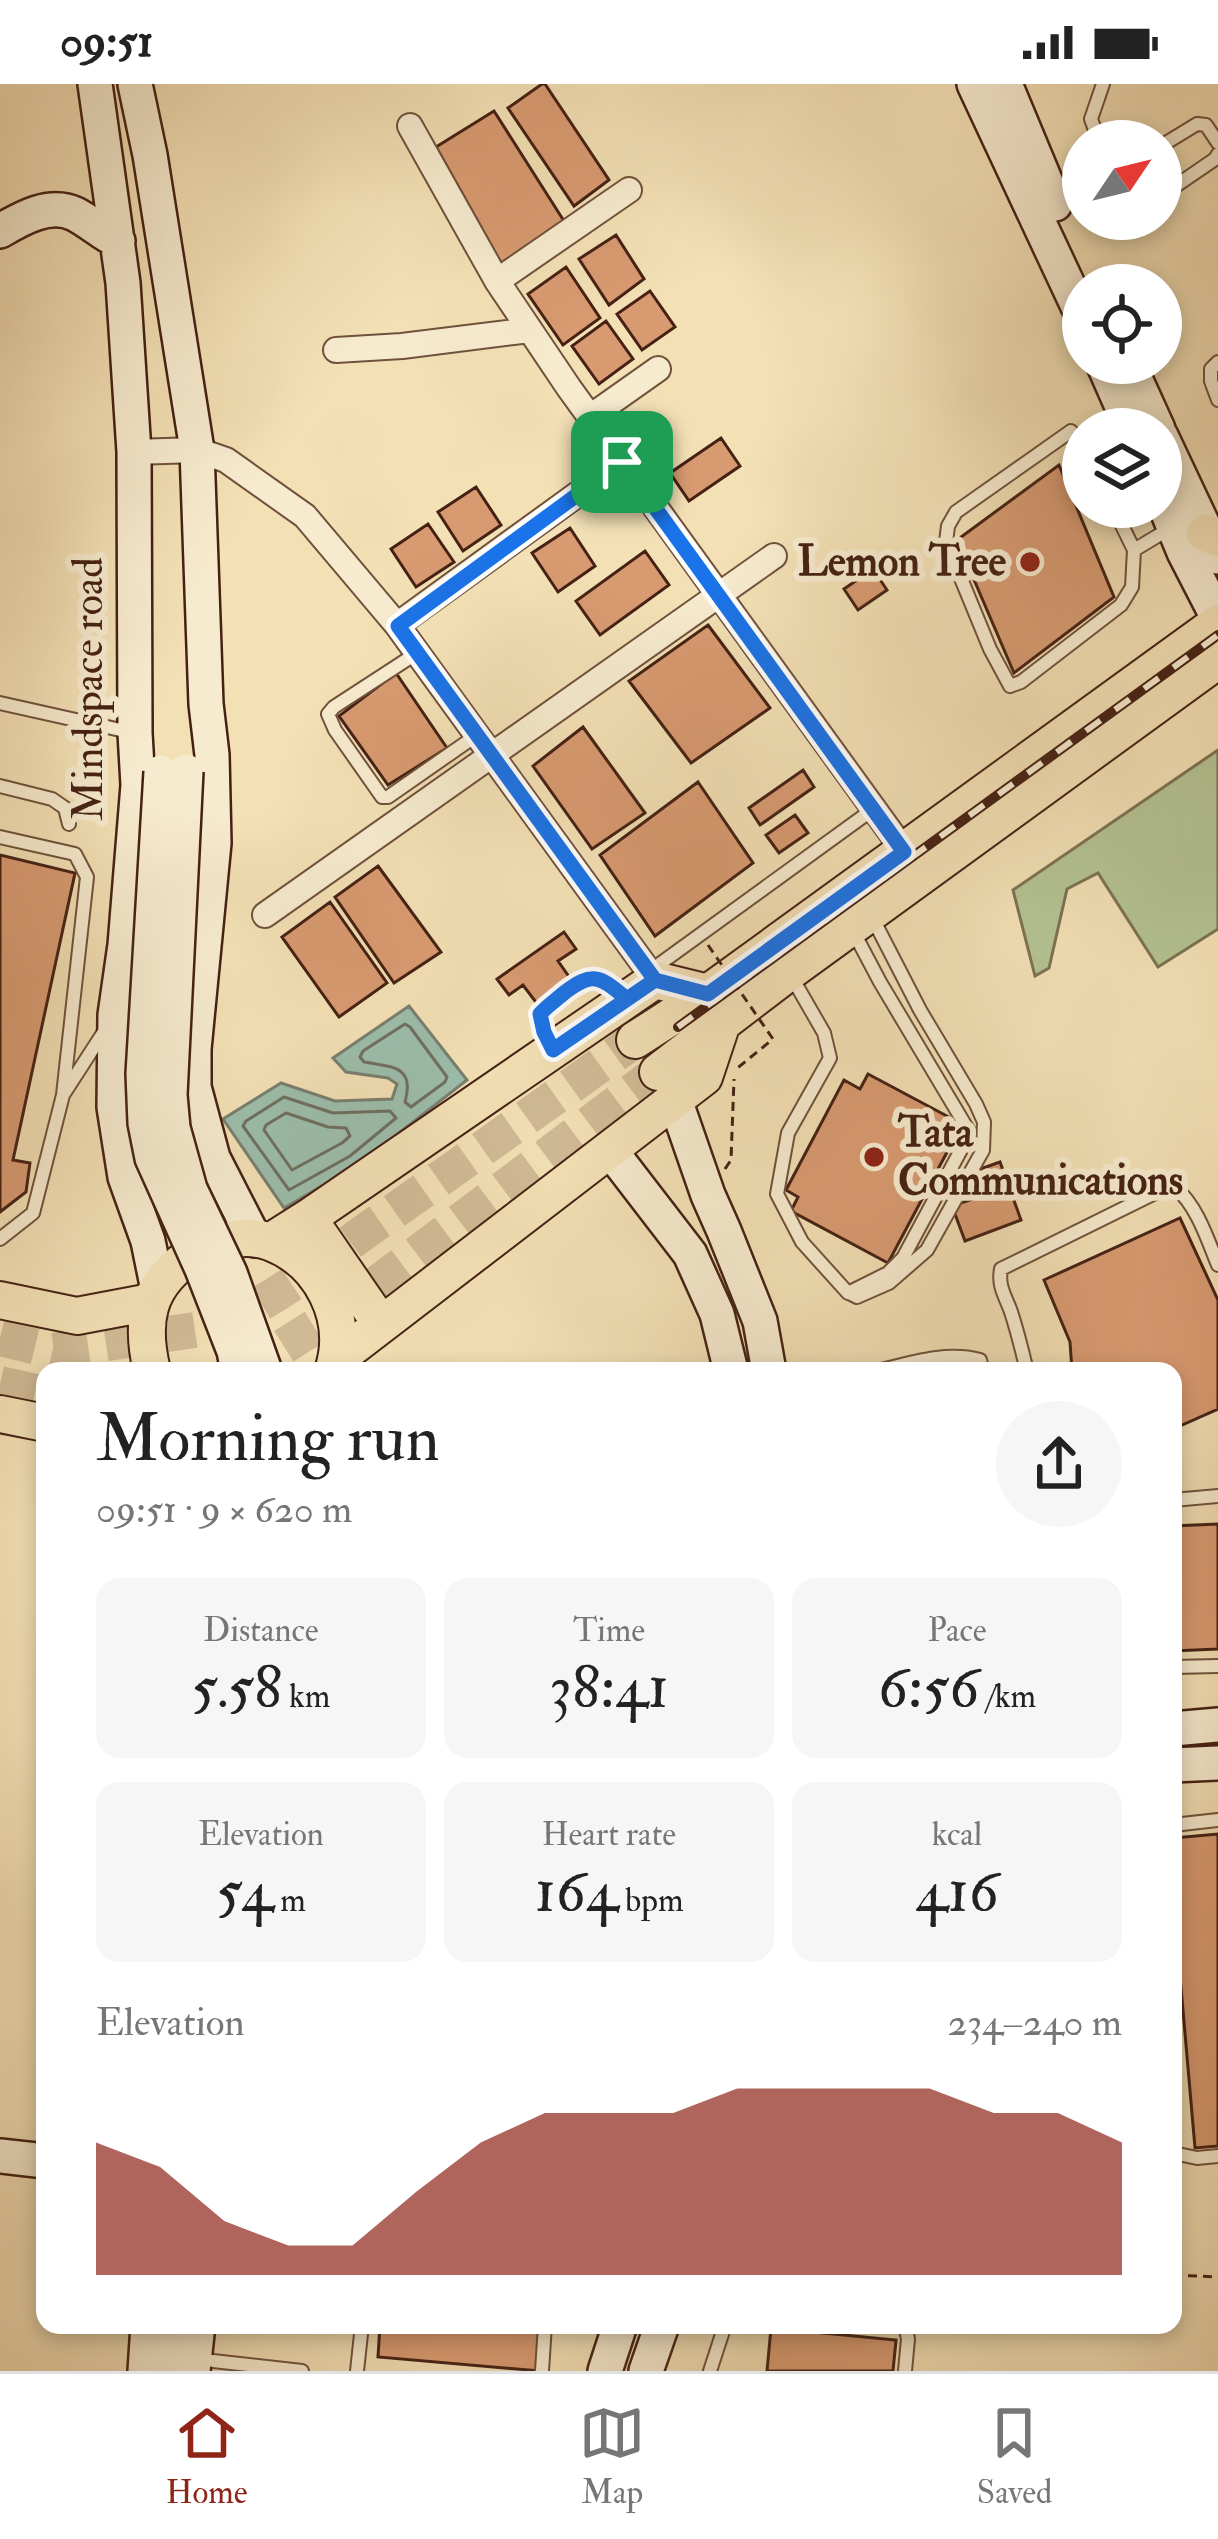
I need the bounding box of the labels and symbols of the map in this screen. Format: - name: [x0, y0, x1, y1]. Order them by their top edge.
- north arrow: [1062, 120, 1182, 240]
- pin: [571, 411, 673, 513]
- place label: Lemon Tree: [798, 536, 1006, 588]
- marker: Lemon Tree: [1017, 549, 1043, 575]
- street label: Mindspace road: [63, 557, 115, 821]
- place label: Tata Communications: [897, 1107, 1183, 1207]
- marker: Tata Communications: [861, 1144, 887, 1170]

